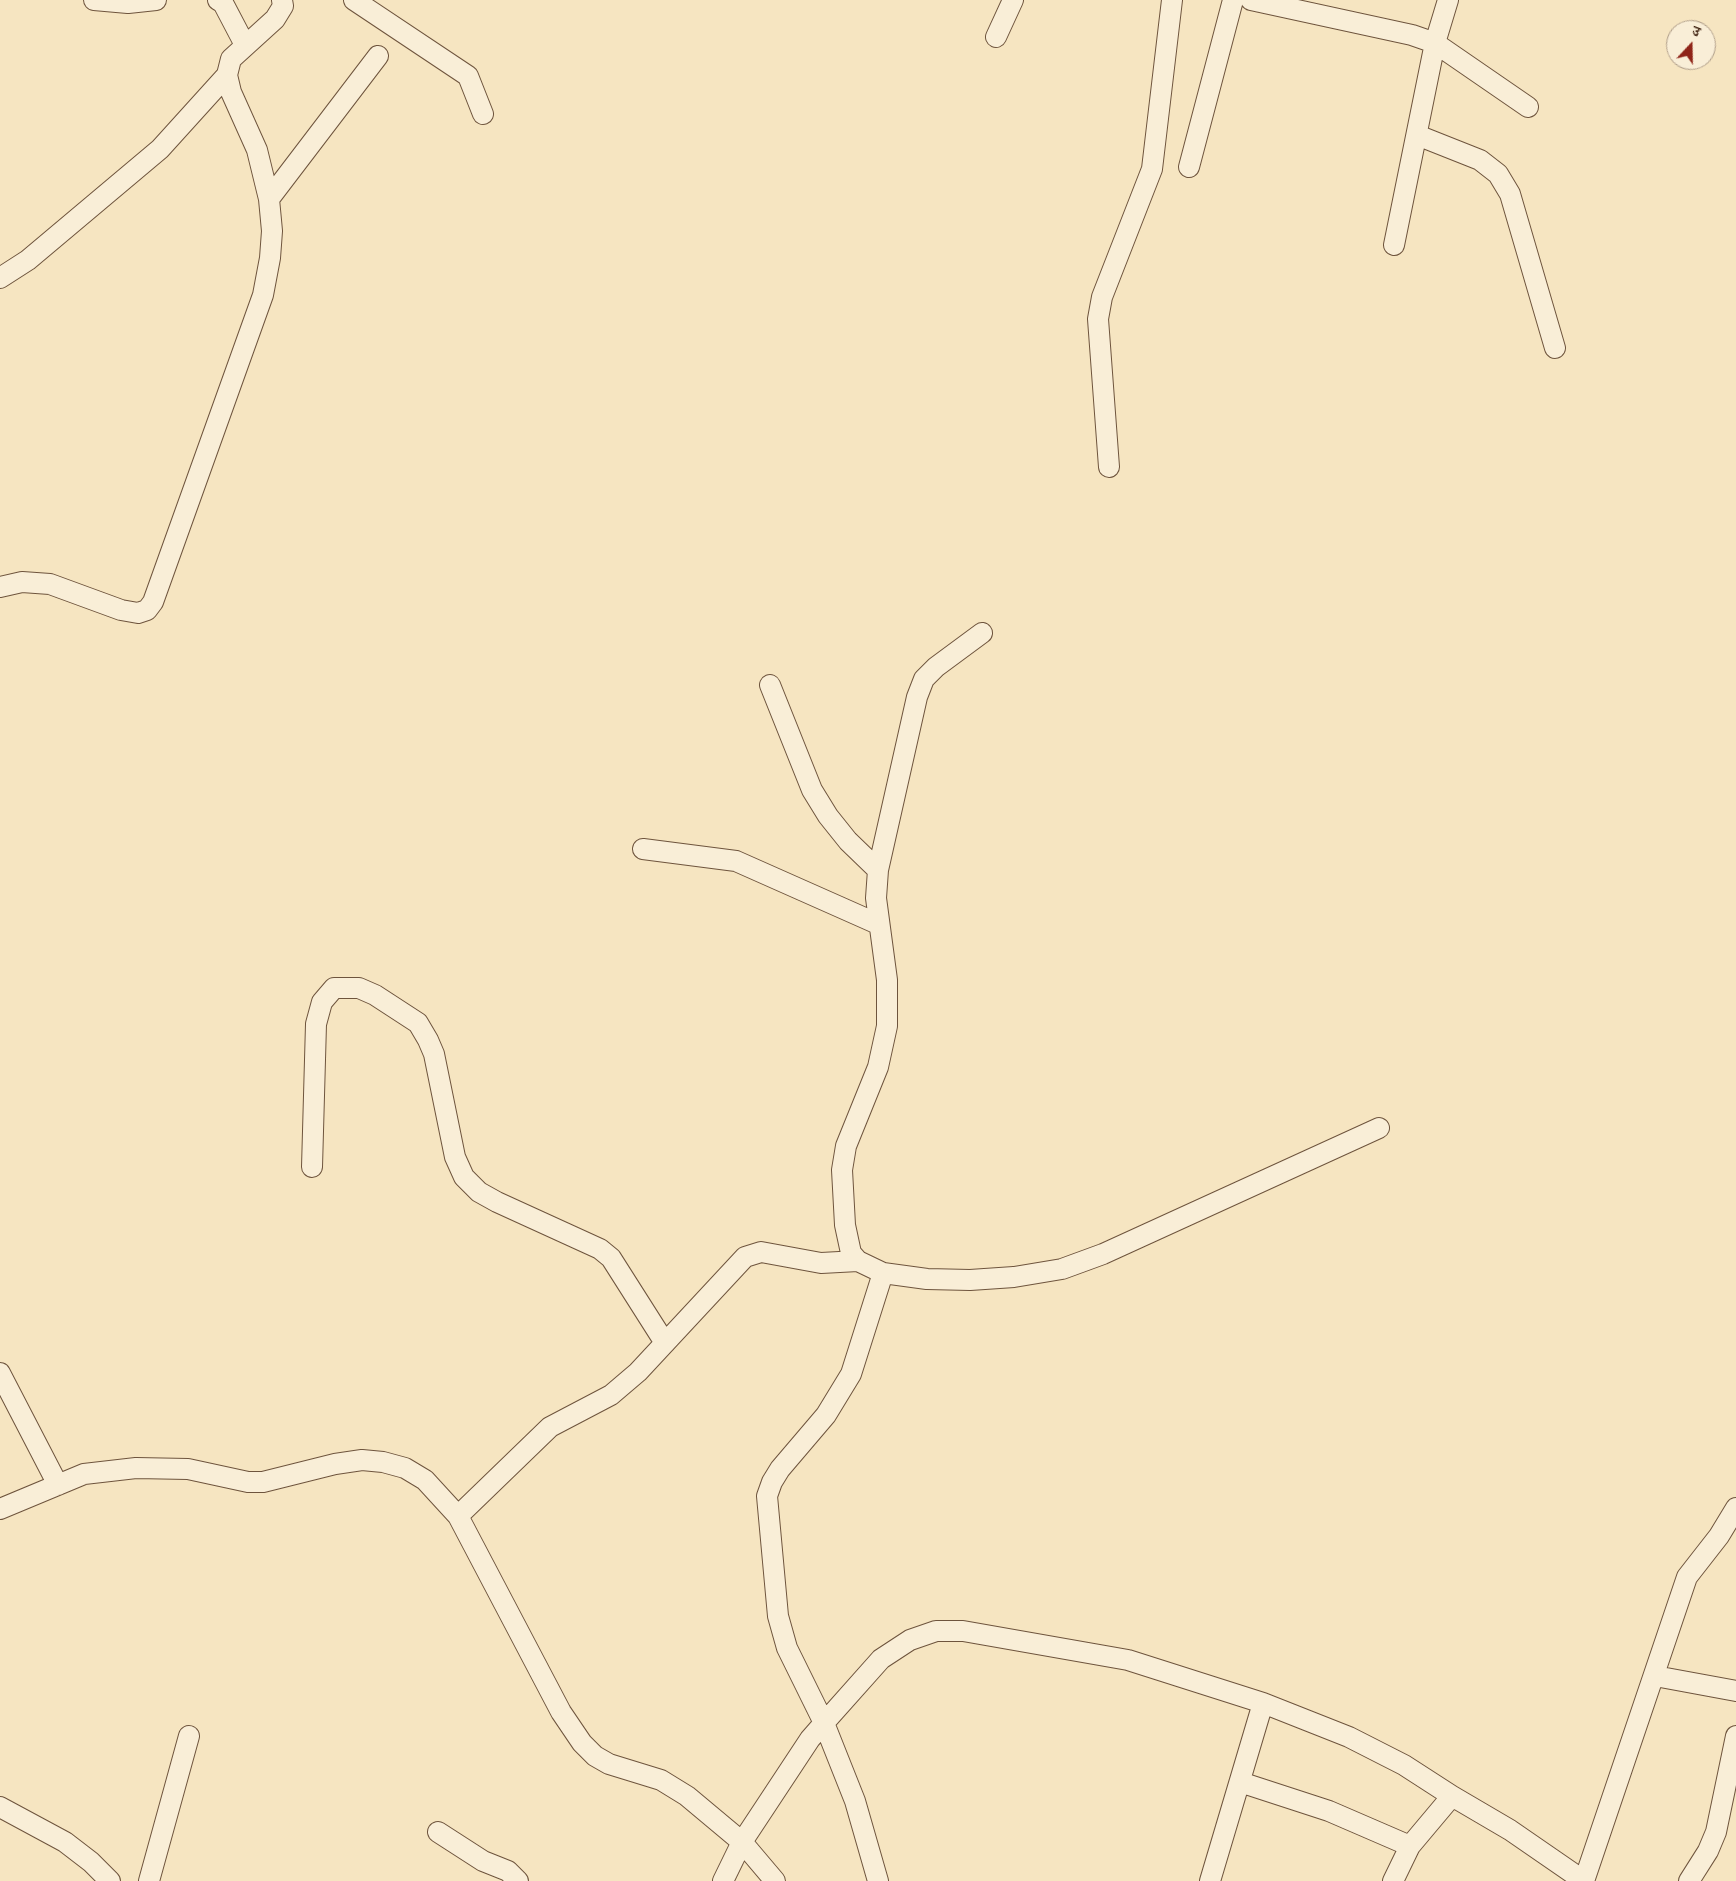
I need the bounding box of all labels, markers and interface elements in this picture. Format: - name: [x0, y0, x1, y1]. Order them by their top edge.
- north arrow: [1666, 20, 1716, 70]
- text: उ: [1689, 21, 1703, 42]

